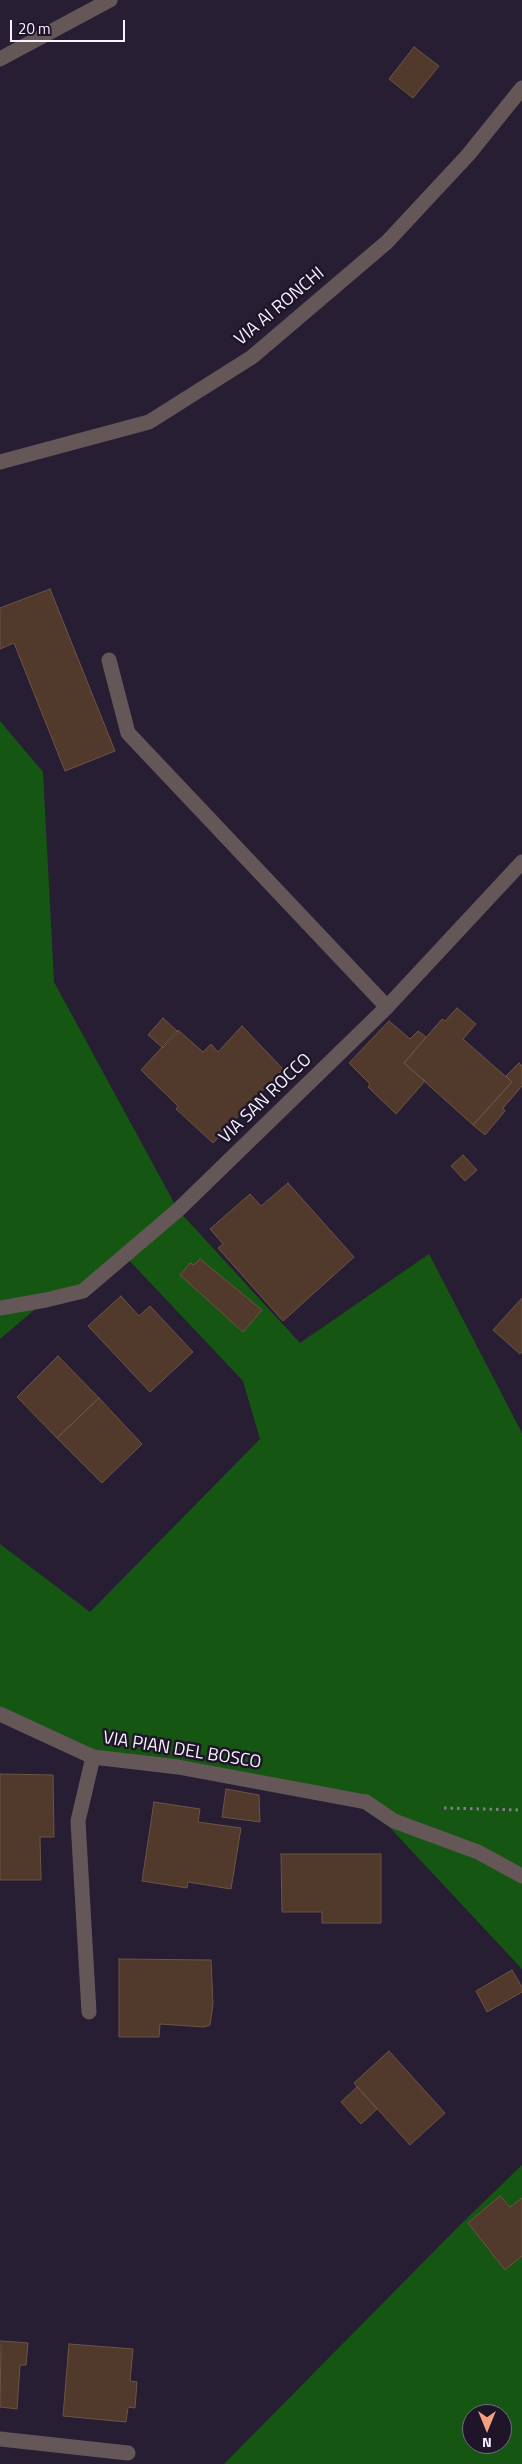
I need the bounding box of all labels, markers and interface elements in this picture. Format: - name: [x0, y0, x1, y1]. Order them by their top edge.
- scale bar: [12, 10, 128, 42]
- text: 20 m: [18, 17, 51, 40]
- street label: VIA AI RONCHI: [231, 263, 329, 351]
- street label: VIA SAN ROCCO: [215, 1050, 317, 1148]
- street label: VIA PIAN DEL BOSCO: [101, 1728, 263, 1774]
- north arrow: [462, 2404, 512, 2454]
- text: N: [482, 2433, 492, 2454]

